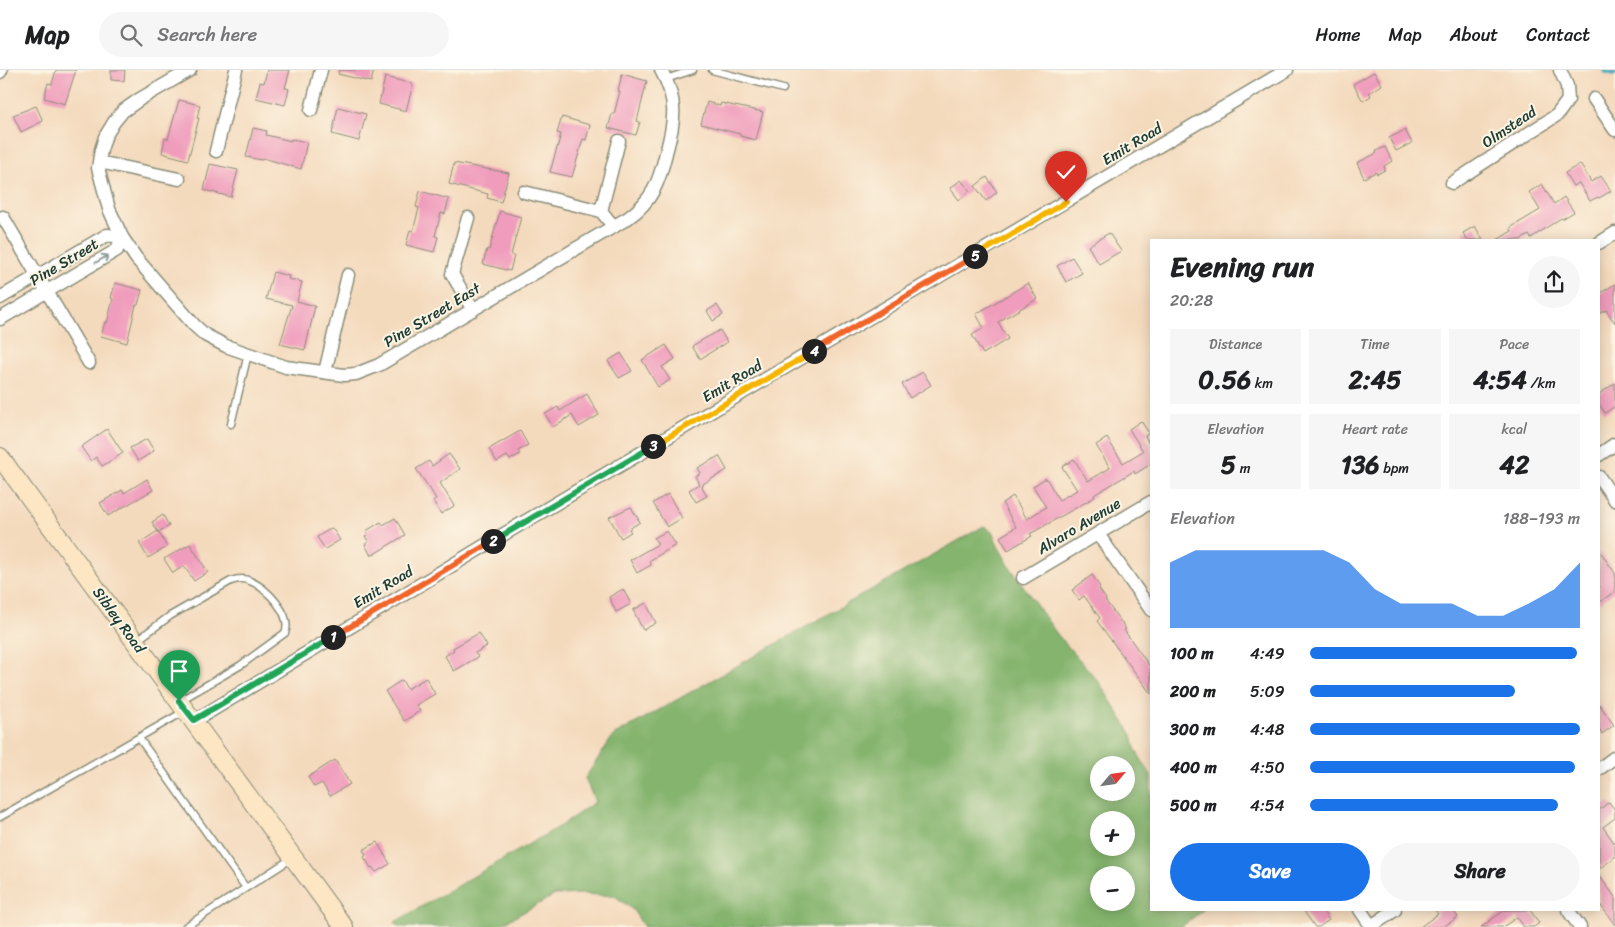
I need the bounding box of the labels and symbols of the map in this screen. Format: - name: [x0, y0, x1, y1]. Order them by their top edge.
- street label: Olmstead: [1476, 98, 1543, 155]
- street label: Emit Road: [1097, 115, 1168, 172]
- pin: [1045, 151, 1087, 202]
- street label: Pine Street: [24, 231, 104, 293]
- pin: 5: [962, 244, 988, 268]
- one-way arrow: [95, 253, 109, 263]
- street label: Pine Street East: [378, 275, 486, 354]
- pin: 4: [802, 338, 826, 364]
- street label: Emit Road: [697, 352, 768, 409]
- pin: 3: [640, 434, 666, 458]
- street label: Alvaro Avenue: [1031, 490, 1126, 562]
- pin: 2: [480, 528, 506, 554]
- street label: Emit Road: [348, 558, 419, 615]
- street label: Sibley Road: [86, 581, 153, 660]
- pin: 1: [320, 624, 346, 650]
- pin: [158, 650, 200, 701]
- north arrow: [1090, 756, 1135, 801]

